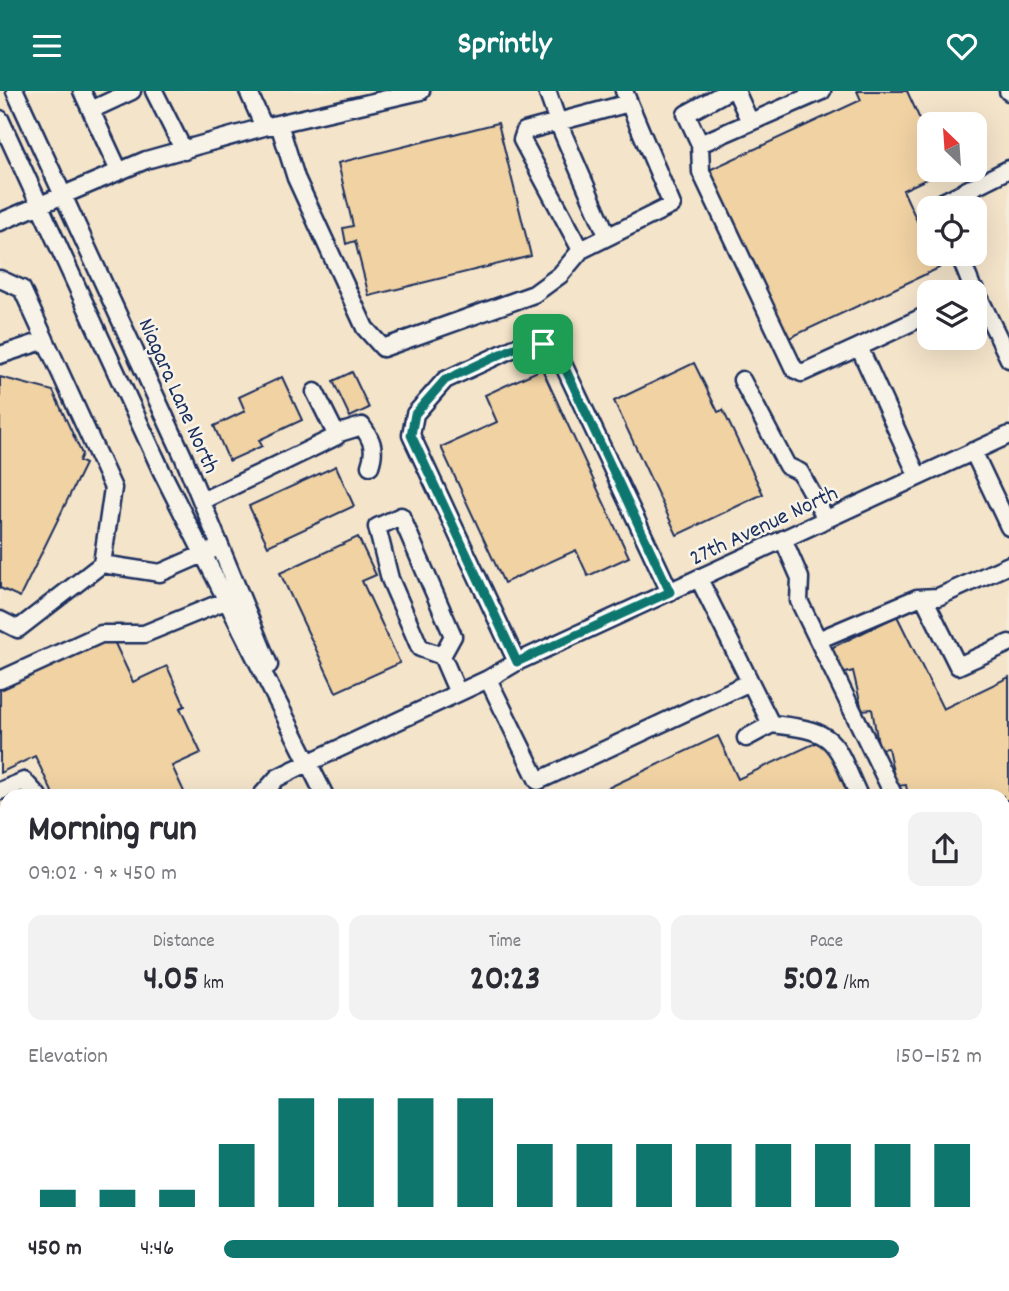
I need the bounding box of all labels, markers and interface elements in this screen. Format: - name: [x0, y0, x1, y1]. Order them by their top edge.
- text: Sprintly: [458, 23, 551, 69]
- icon: menu: [28, 27, 66, 65]
- icon: heart: [943, 27, 981, 65]
- north arrow: [917, 112, 987, 182]
- map controls: [917, 112, 987, 350]
- button: locate: [917, 196, 987, 266]
- button: layers: [917, 280, 987, 350]
- street label: Niagara Lane North: [128, 313, 226, 479]
- pin: [513, 314, 573, 374]
- icon: arrive: [524, 325, 562, 363]
- street label: 27th Avenue North: [685, 478, 844, 576]
- text: Morning run: [28, 804, 197, 859]
- button: share: [908, 812, 982, 886]
- text: 09:02 · 9 × 450 m: [28, 858, 177, 891]
- text: Distance: [153, 929, 215, 956]
- text: Time: [489, 929, 521, 956]
- text: Pace: [810, 929, 843, 956]
- text: 4.05: [143, 956, 199, 1006]
- text: 20:23: [469, 956, 541, 1006]
- text: 5:02: [783, 956, 839, 1006]
- text: km: [199, 971, 224, 998]
- text: /km: [839, 971, 870, 998]
- text: Elevation: [28, 1041, 108, 1074]
- text: 150–152 m: [896, 1041, 982, 1074]
- text: 450 m: [28, 1233, 82, 1266]
- text: 4:46: [140, 1233, 174, 1266]

